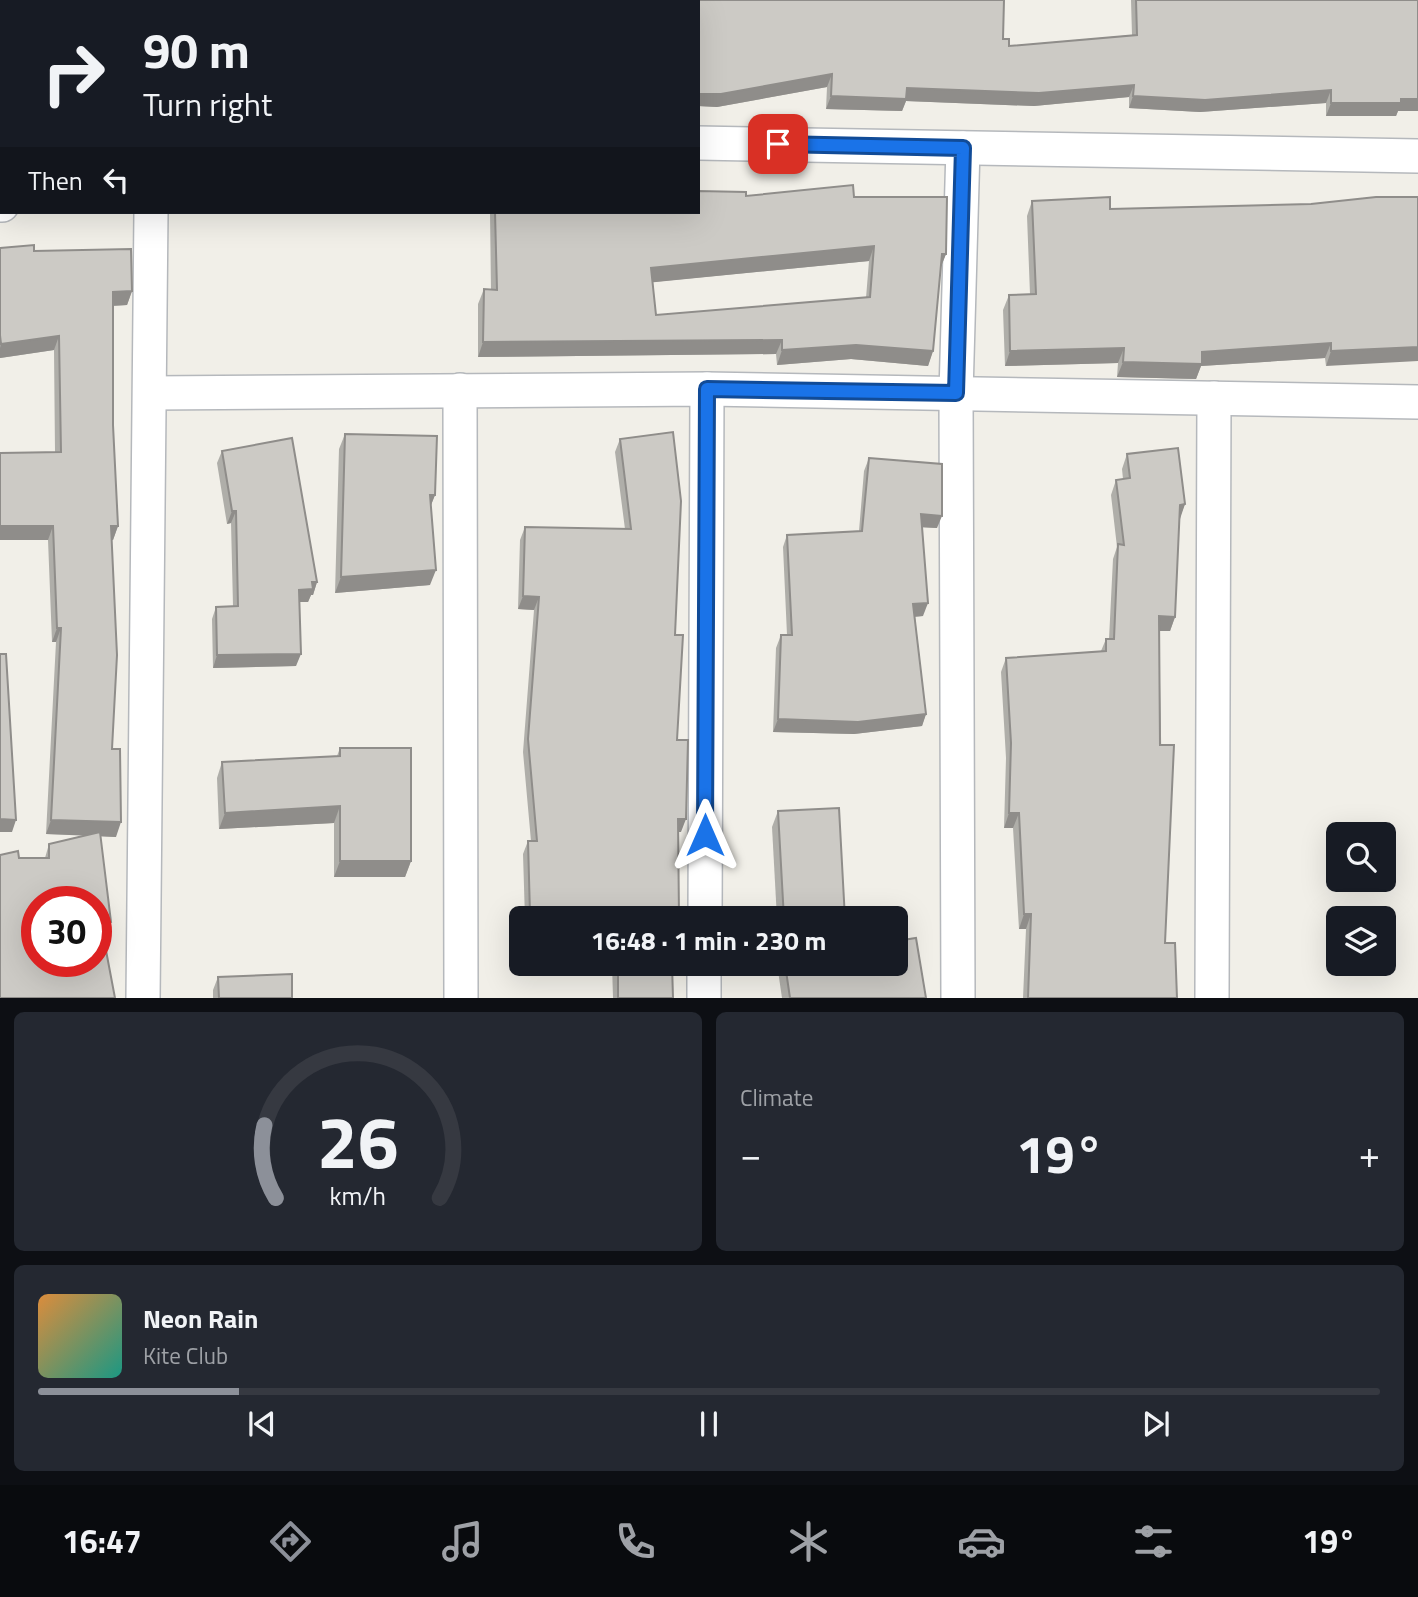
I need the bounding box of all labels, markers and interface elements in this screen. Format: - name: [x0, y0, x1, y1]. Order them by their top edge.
- text: 90 m: [143, 12, 250, 87]
- icon: right: [28, 28, 119, 119]
- text: Turn right: [143, 80, 272, 128]
- pin: [748, 114, 808, 174]
- icon: arrive: [759, 125, 797, 163]
- text: Then: [28, 161, 83, 200]
- icon: left: [97, 161, 135, 199]
- position arrow: [668, 798, 742, 872]
- map controls: [1326, 822, 1396, 976]
- button: search: [1326, 822, 1396, 892]
- speed limit sign: 30: [21, 886, 112, 977]
- button: layers: [1326, 906, 1396, 976]
- text: 16:48 · 1 min · 230 m: [591, 921, 826, 960]
- text: Climate: [740, 1080, 813, 1115]
- text: 26: [317, 1086, 399, 1196]
- text: 19°: [1016, 1114, 1104, 1193]
- text: −: [740, 1125, 761, 1183]
- text: +: [1359, 1125, 1380, 1183]
- text: km/h: [330, 1176, 386, 1214]
- text: Neon Rain: [143, 1299, 258, 1338]
- text: Kite Club: [143, 1338, 228, 1373]
- icon: previous: [243, 1405, 281, 1443]
- icon: pause: [690, 1405, 728, 1443]
- icon: next: [1137, 1405, 1175, 1443]
- text: 16:47: [62, 1517, 142, 1565]
- icon: directions: [266, 1517, 315, 1566]
- icon: music: [438, 1517, 487, 1566]
- icon: phone: [611, 1517, 660, 1566]
- icon: climate: [784, 1517, 833, 1566]
- icon: car: [957, 1517, 1006, 1566]
- icon: filters: [1129, 1517, 1178, 1566]
- text: 19°: [1302, 1517, 1356, 1565]

